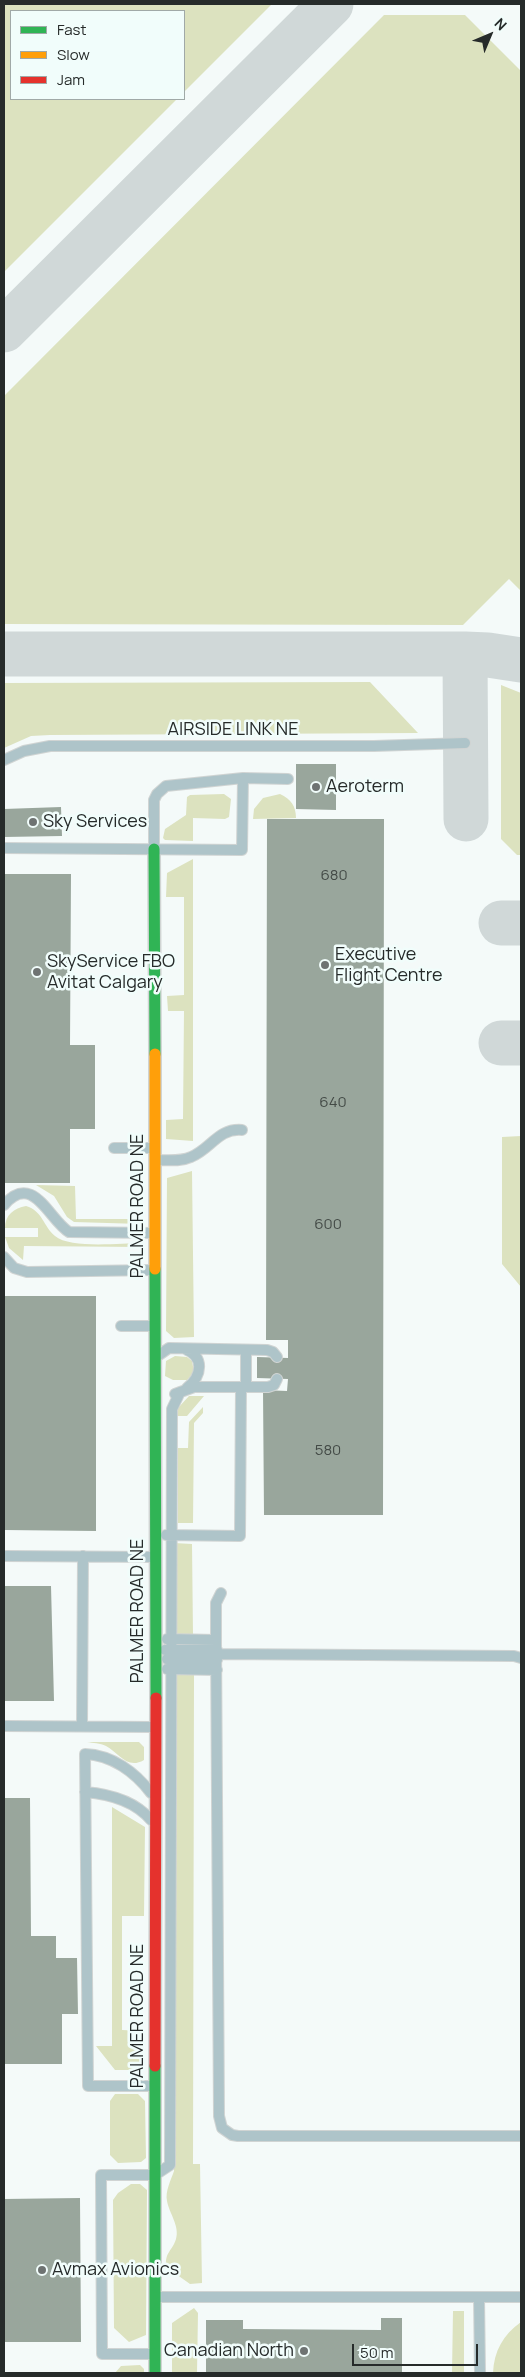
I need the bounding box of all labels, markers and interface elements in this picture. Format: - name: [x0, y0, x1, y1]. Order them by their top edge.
- legend: [10, 10, 185, 100]
- north arrow: [465, 10, 515, 60]
- text: N: [491, 14, 511, 34]
- text: Fast: [57, 19, 86, 40]
- text: Slow: [57, 44, 90, 65]
- text: Jam: [57, 69, 85, 90]
- street label: AIRSIDE LINK NE: [168, 719, 298, 741]
- place label: Aeroterm: [326, 776, 404, 798]
- marker: Aeroterm: [310, 781, 322, 793]
- place label: Sky Services: [43, 811, 147, 833]
- marker: Sky Services: [27, 816, 39, 828]
- house number: 680: [320, 867, 348, 885]
- place label: Executive Flight Centre: [335, 944, 442, 986]
- place label: SkyService FBO Avitat Calgary: [47, 951, 175, 994]
- marker: Executive Flight Centre: [319, 959, 331, 971]
- marker: SkyService FBO Avitat Calgary: [31, 966, 43, 978]
- house number: 640: [319, 1094, 347, 1112]
- street label: PALMER ROAD NE: [127, 1134, 149, 1278]
- house number: 600: [314, 1216, 342, 1234]
- house number: 580: [315, 1442, 341, 1460]
- street label: PALMER ROAD NE: [127, 1539, 149, 1683]
- street label: PALMER ROAD NE: [127, 1944, 149, 2088]
- place label: Avmax Avionics: [52, 2259, 179, 2281]
- marker: Avmax Avionics: [36, 2264, 48, 2276]
- scale bar: [355, 2334, 481, 2366]
- place label: Canadian North: [164, 2340, 294, 2362]
- text: 50 m: [360, 2342, 394, 2363]
- marker: Canadian North: [298, 2345, 310, 2357]

